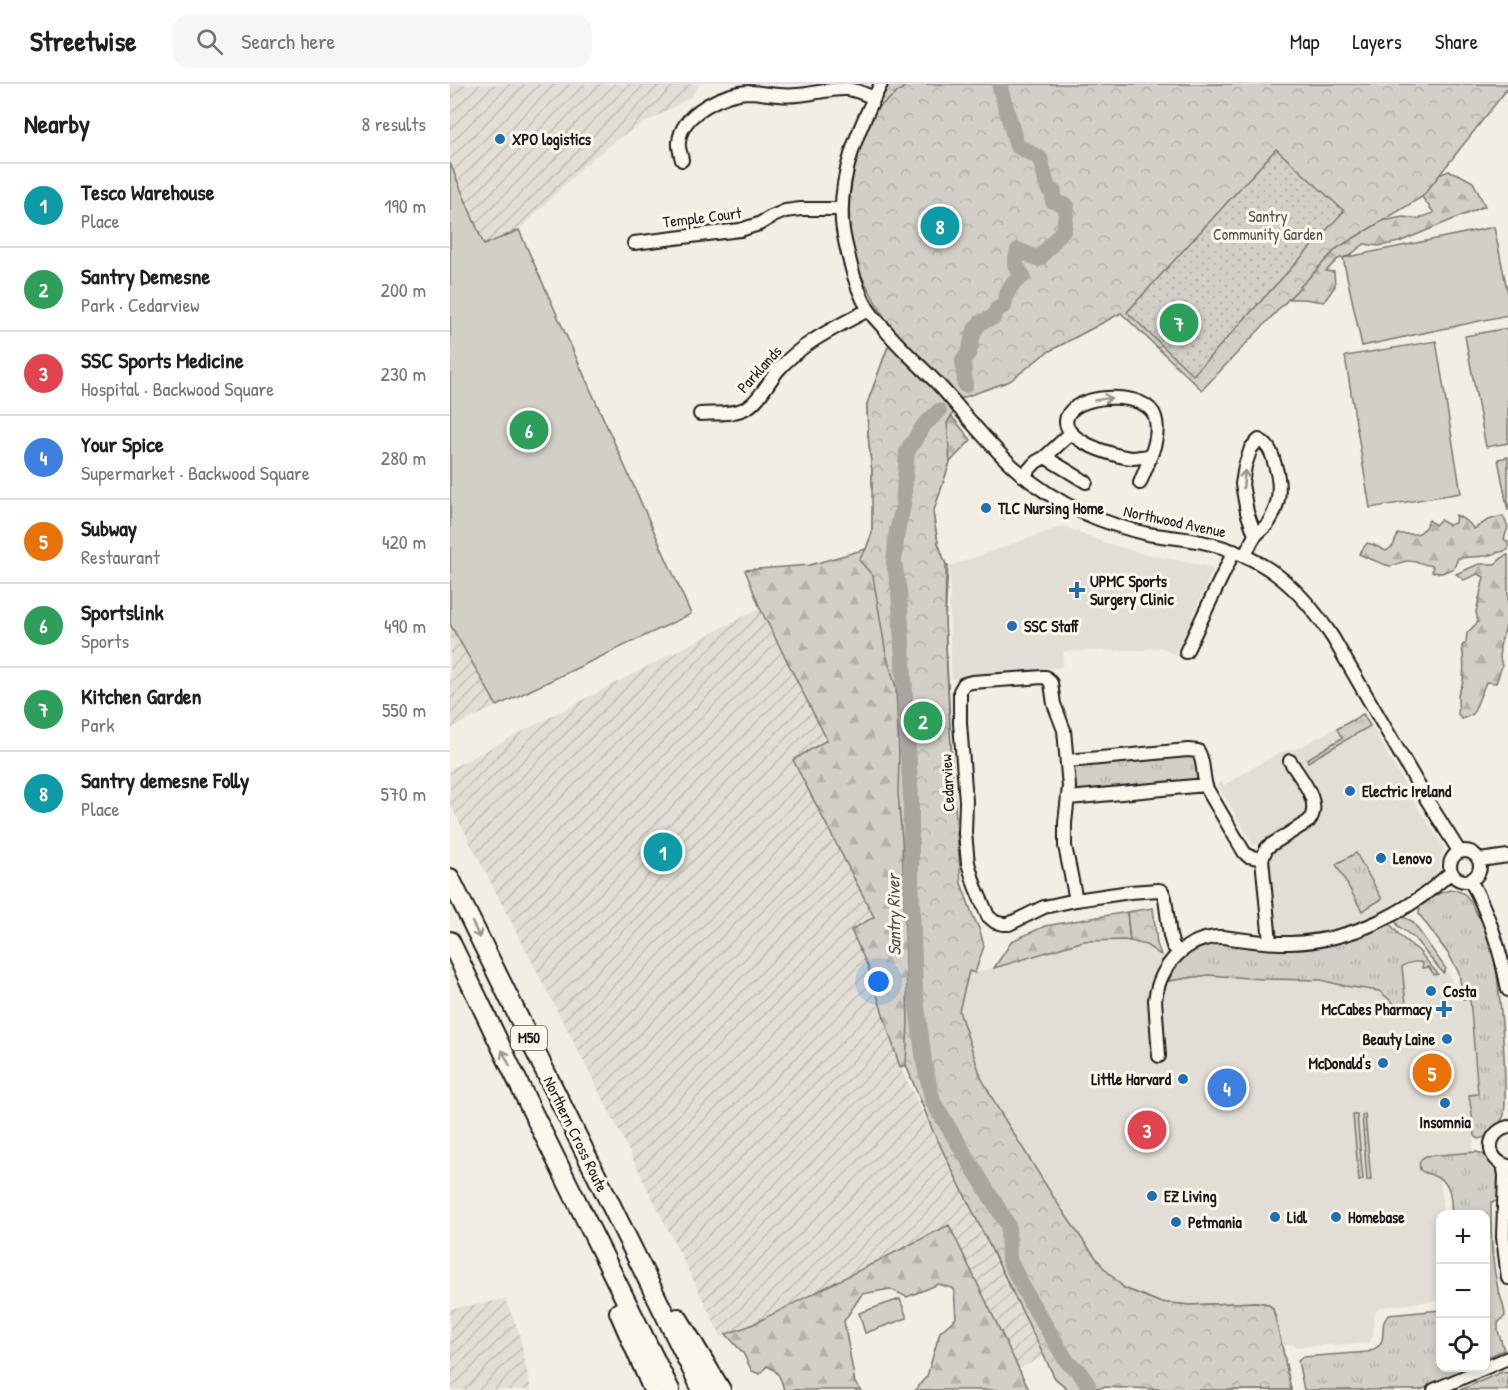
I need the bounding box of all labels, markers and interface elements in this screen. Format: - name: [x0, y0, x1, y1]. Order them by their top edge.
- search box: [172, 14, 592, 68]
- text: Streetwise: [30, 22, 136, 60]
- icon: search: [193, 25, 226, 58]
- text: Search here: [241, 26, 335, 56]
- text: Map: [1290, 27, 1319, 56]
- text: Layers: [1352, 27, 1402, 56]
- text: Share: [1435, 27, 1478, 56]
- text: Nearby: [24, 106, 90, 141]
- text: 8 results: [361, 110, 426, 137]
- place label: XPO logistics: [512, 128, 592, 151]
- marker: XPO logistics: [493, 132, 507, 146]
- text: Tesco Warehouse: [81, 177, 215, 207]
- text: 1: [40, 192, 47, 219]
- text: 190 m: [384, 192, 426, 219]
- street label: Temple Court: [661, 201, 743, 233]
- pin: 8: [920, 204, 960, 248]
- park label: Santry Community Garden: [1213, 205, 1323, 245]
- text: Place: [81, 207, 120, 234]
- text: Santry Demesne: [81, 261, 210, 291]
- text: 2: [39, 276, 48, 303]
- text: 200 m: [381, 276, 426, 303]
- text: Park · Cedarview: [81, 291, 200, 318]
- pin: 7: [1160, 300, 1198, 346]
- street label: Parklands: [732, 340, 786, 398]
- text: SSC Sports Medicine: [81, 345, 244, 375]
- text: 3: [39, 360, 48, 387]
- text: 230 m: [381, 360, 426, 387]
- text: Hospital · Backwood Square: [81, 375, 274, 402]
- one-way arrow: [1093, 394, 1112, 405]
- pin: 6: [510, 408, 548, 452]
- text: Your Spice: [81, 429, 164, 459]
- text: 4: [40, 444, 47, 471]
- text: 280 m: [381, 444, 426, 471]
- text: Supermarket · Backwood Square: [81, 459, 310, 486]
- one-way arrow: [1239, 469, 1250, 489]
- place label: TLC Nursing Home: [997, 497, 1105, 520]
- street label: Northwood Avenue: [1122, 499, 1229, 543]
- marker: TLC Nursing Home: [979, 501, 993, 515]
- text: Subway: [81, 513, 137, 543]
- text: 5: [39, 528, 48, 555]
- text: 420 m: [382, 528, 426, 555]
- text: Restaurant: [81, 543, 160, 570]
- place label: UPMC Sports Surgery Clinic: [1090, 570, 1174, 611]
- marker: UPMC Sports Surgery Clinic: [1068, 581, 1086, 599]
- text: Sportslink: [81, 597, 164, 627]
- text: 6: [40, 612, 47, 639]
- text: 490 m: [384, 612, 426, 639]
- place label: SSC Staff: [1024, 615, 1079, 637]
- marker: SSC Staff: [1005, 619, 1019, 633]
- text: Sports: [81, 627, 129, 654]
- text: Kitchen Garden: [81, 681, 201, 711]
- text: 7: [39, 696, 48, 723]
- text: 550 m: [382, 696, 426, 723]
- pin: 2: [904, 698, 942, 744]
- text: Park: [81, 711, 114, 738]
- street label: Cedarview: [935, 754, 959, 812]
- text: Santry demesne Folly: [81, 765, 249, 795]
- text: 8: [39, 780, 48, 807]
- text: 570 m: [380, 780, 426, 807]
- place label: Electric Ireland: [1362, 780, 1452, 802]
- marker: Electric Ireland: [1343, 784, 1357, 798]
- text: Place: [81, 795, 120, 822]
- pin: 1: [644, 830, 682, 874]
- place label: Lenovo: [1393, 847, 1432, 869]
- marker: Lenovo: [1374, 851, 1388, 865]
- water label: Santry River: [880, 872, 907, 956]
- one-way arrow: [470, 921, 482, 939]
- your location: [864, 967, 893, 996]
- place label: Costa: [1443, 980, 1477, 1002]
- marker: Costa: [1424, 984, 1438, 998]
- place label: McCabes Pharmacy: [1321, 998, 1432, 1021]
- marker: McCabes Pharmacy: [1437, 1002, 1451, 1016]
- road number: M50: [511, 1026, 547, 1050]
- place label: Beauty Laine: [1362, 1028, 1436, 1051]
- marker: Beauty Laine: [1440, 1032, 1454, 1046]
- one-way arrow: [500, 1050, 512, 1068]
- pin: 5: [1412, 1050, 1452, 1096]
- place label: McDonald's: [1308, 1052, 1372, 1074]
- marker: McDonald's: [1376, 1056, 1390, 1070]
- pin: 4: [1208, 1066, 1246, 1110]
- place label: Little Harvard: [1091, 1068, 1172, 1090]
- street label: Northern Cross Route: [538, 1072, 614, 1196]
- marker: Little Harvard: [1176, 1072, 1190, 1086]
- marker: Insomnia: [1438, 1096, 1452, 1110]
- pin: 3: [1128, 1108, 1166, 1152]
- place label: Insomnia: [1419, 1111, 1472, 1133]
- place label: EZ Living: [1164, 1185, 1217, 1208]
- marker: EZ Living: [1145, 1189, 1159, 1203]
- place label: Lidl: [1287, 1206, 1308, 1228]
- place label: Homebase: [1348, 1206, 1405, 1228]
- marker: Lidl: [1268, 1210, 1282, 1224]
- marker: Homebase: [1329, 1210, 1343, 1224]
- map controls: [1436, 1210, 1490, 1372]
- button: +: [1436, 1210, 1490, 1264]
- place label: Petmania: [1188, 1211, 1243, 1233]
- marker: Petmania: [1169, 1215, 1183, 1229]
- button: −: [1436, 1264, 1490, 1318]
- button: locate: [1436, 1318, 1490, 1372]

